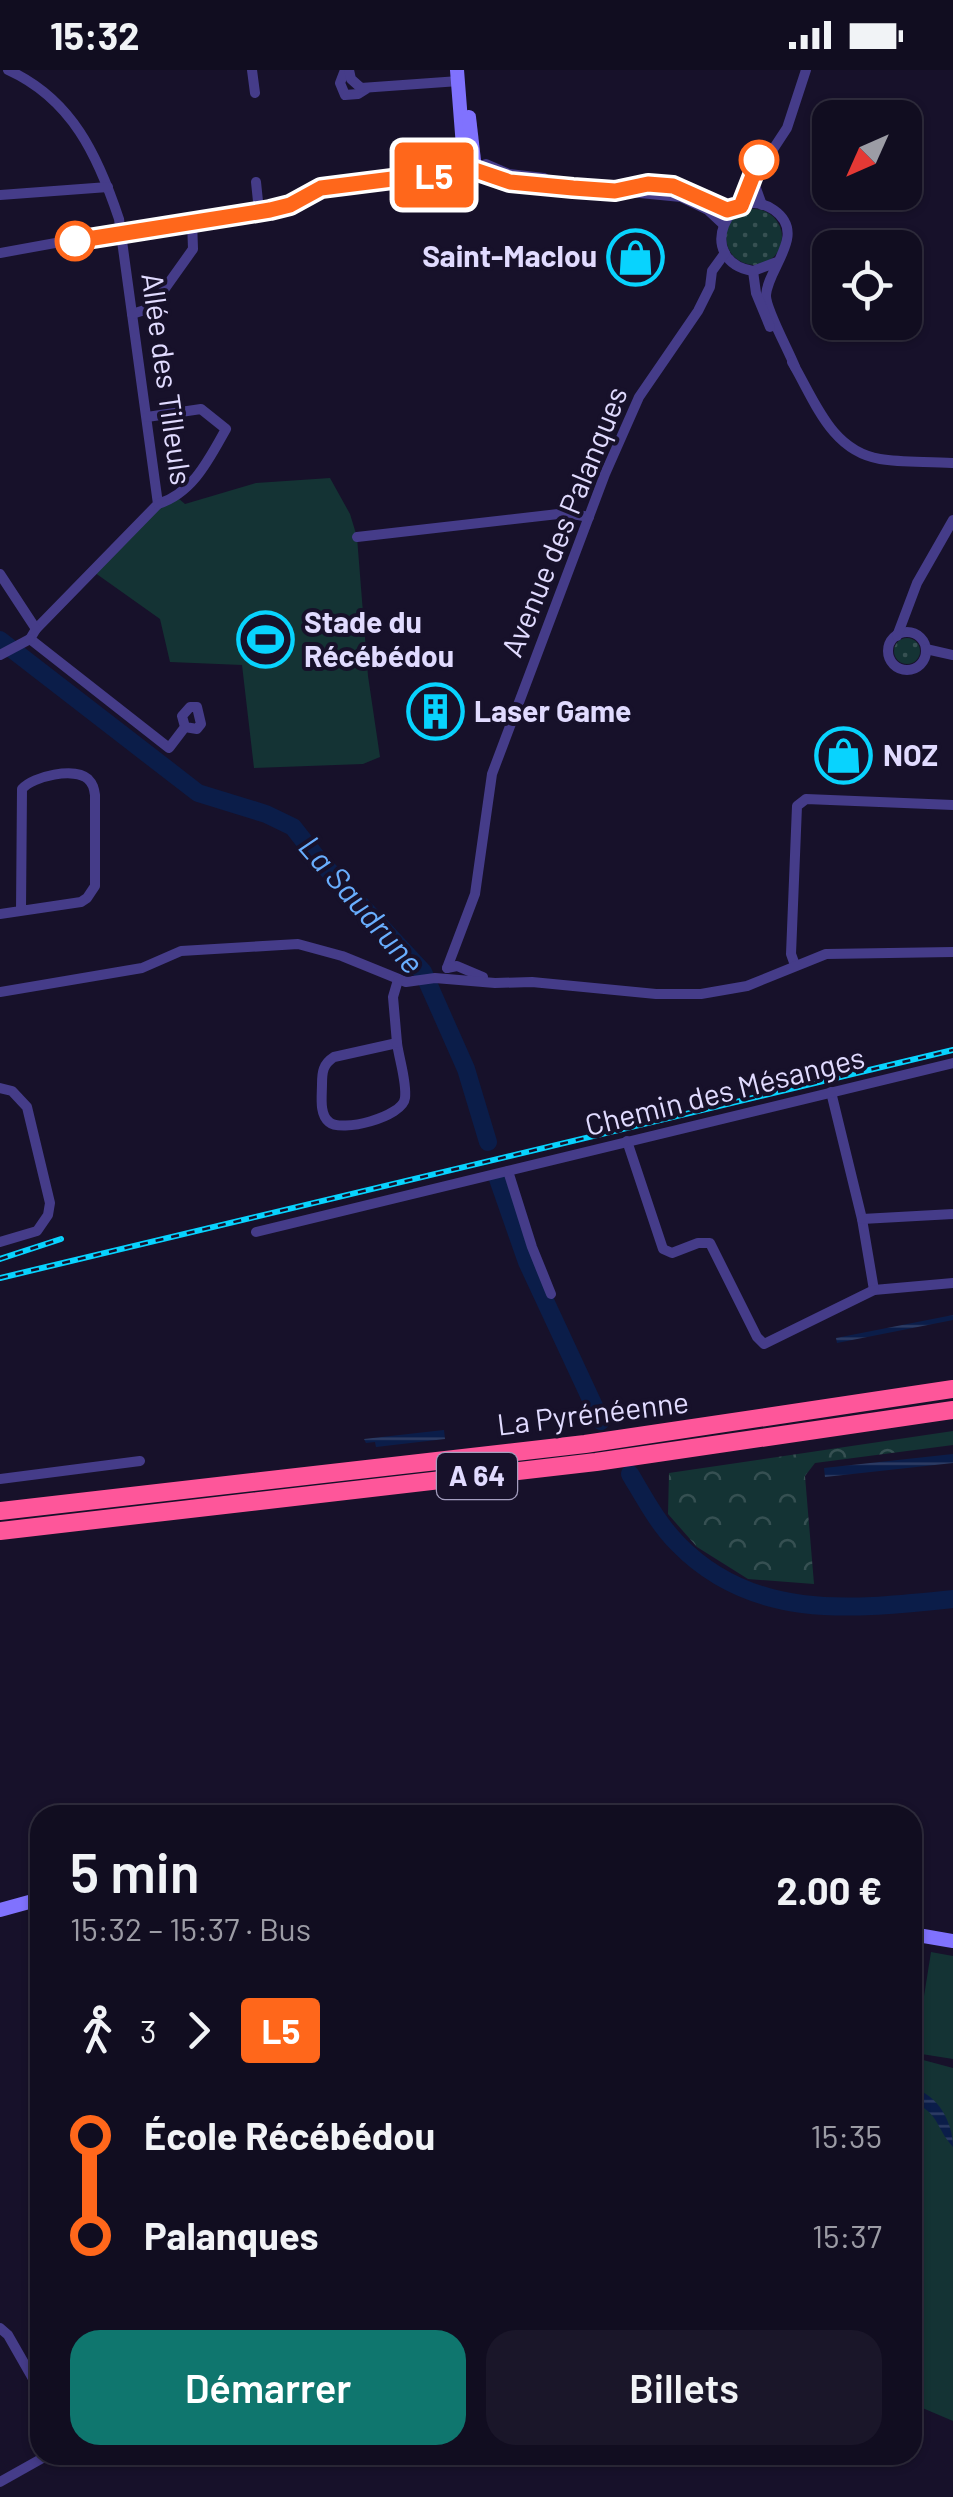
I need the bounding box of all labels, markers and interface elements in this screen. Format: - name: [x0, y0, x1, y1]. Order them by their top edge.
- text: 15:32: [50, 12, 140, 58]
- north arrow: [812, 100, 922, 210]
- map controls: [812, 100, 922, 340]
- unlabelled marker: [740, 141, 778, 179]
- line badge: L5: [389, 142, 479, 208]
- text: L5: [415, 154, 453, 196]
- unlabelled marker: [56, 222, 94, 260]
- shop icon: Saint-Maclou: [606, 227, 666, 287]
- button: locate: [812, 230, 922, 340]
- place label: Saint-Maclou: [422, 237, 597, 273]
- street label: Allée des Tilleuls: [135, 270, 201, 487]
- street label: Avenue des Palanques: [493, 381, 634, 662]
- place label: Stade du Récébédou: [304, 603, 454, 673]
- sports icon: Stade du Récébédou: [235, 610, 295, 670]
- building icon: Laser Game: [405, 682, 465, 742]
- place label: Laser Game: [474, 692, 631, 728]
- shop icon: NOZ: [814, 726, 874, 786]
- place label: NOZ: [883, 736, 938, 772]
- water label: La Saudrune: [292, 827, 433, 980]
- street label: Chemin des Mésanges: [581, 1038, 868, 1142]
- street label: La Pyrénéenne: [495, 1382, 691, 1442]
- road number: A 64: [437, 1453, 517, 1499]
- text: 5 min: [70, 1838, 200, 1904]
- text: 2.00 €: [776, 1867, 882, 1913]
- text: 15:32 – 15:37 · Bus: [70, 1909, 311, 1947]
- icon: walk: [70, 2003, 125, 2058]
- icon: forward: [171, 2003, 226, 2058]
- text: L5: [261, 2009, 300, 2051]
- text: 3: [140, 2011, 156, 2049]
- text: École Récébédou: [144, 2112, 435, 2158]
- text: 15:35: [811, 2116, 882, 2154]
- text: Palanques: [144, 2212, 318, 2258]
- text: 15:37: [812, 2216, 882, 2254]
- button: Démarrer: [70, 2330, 466, 2445]
- button: Billets: [486, 2330, 882, 2445]

